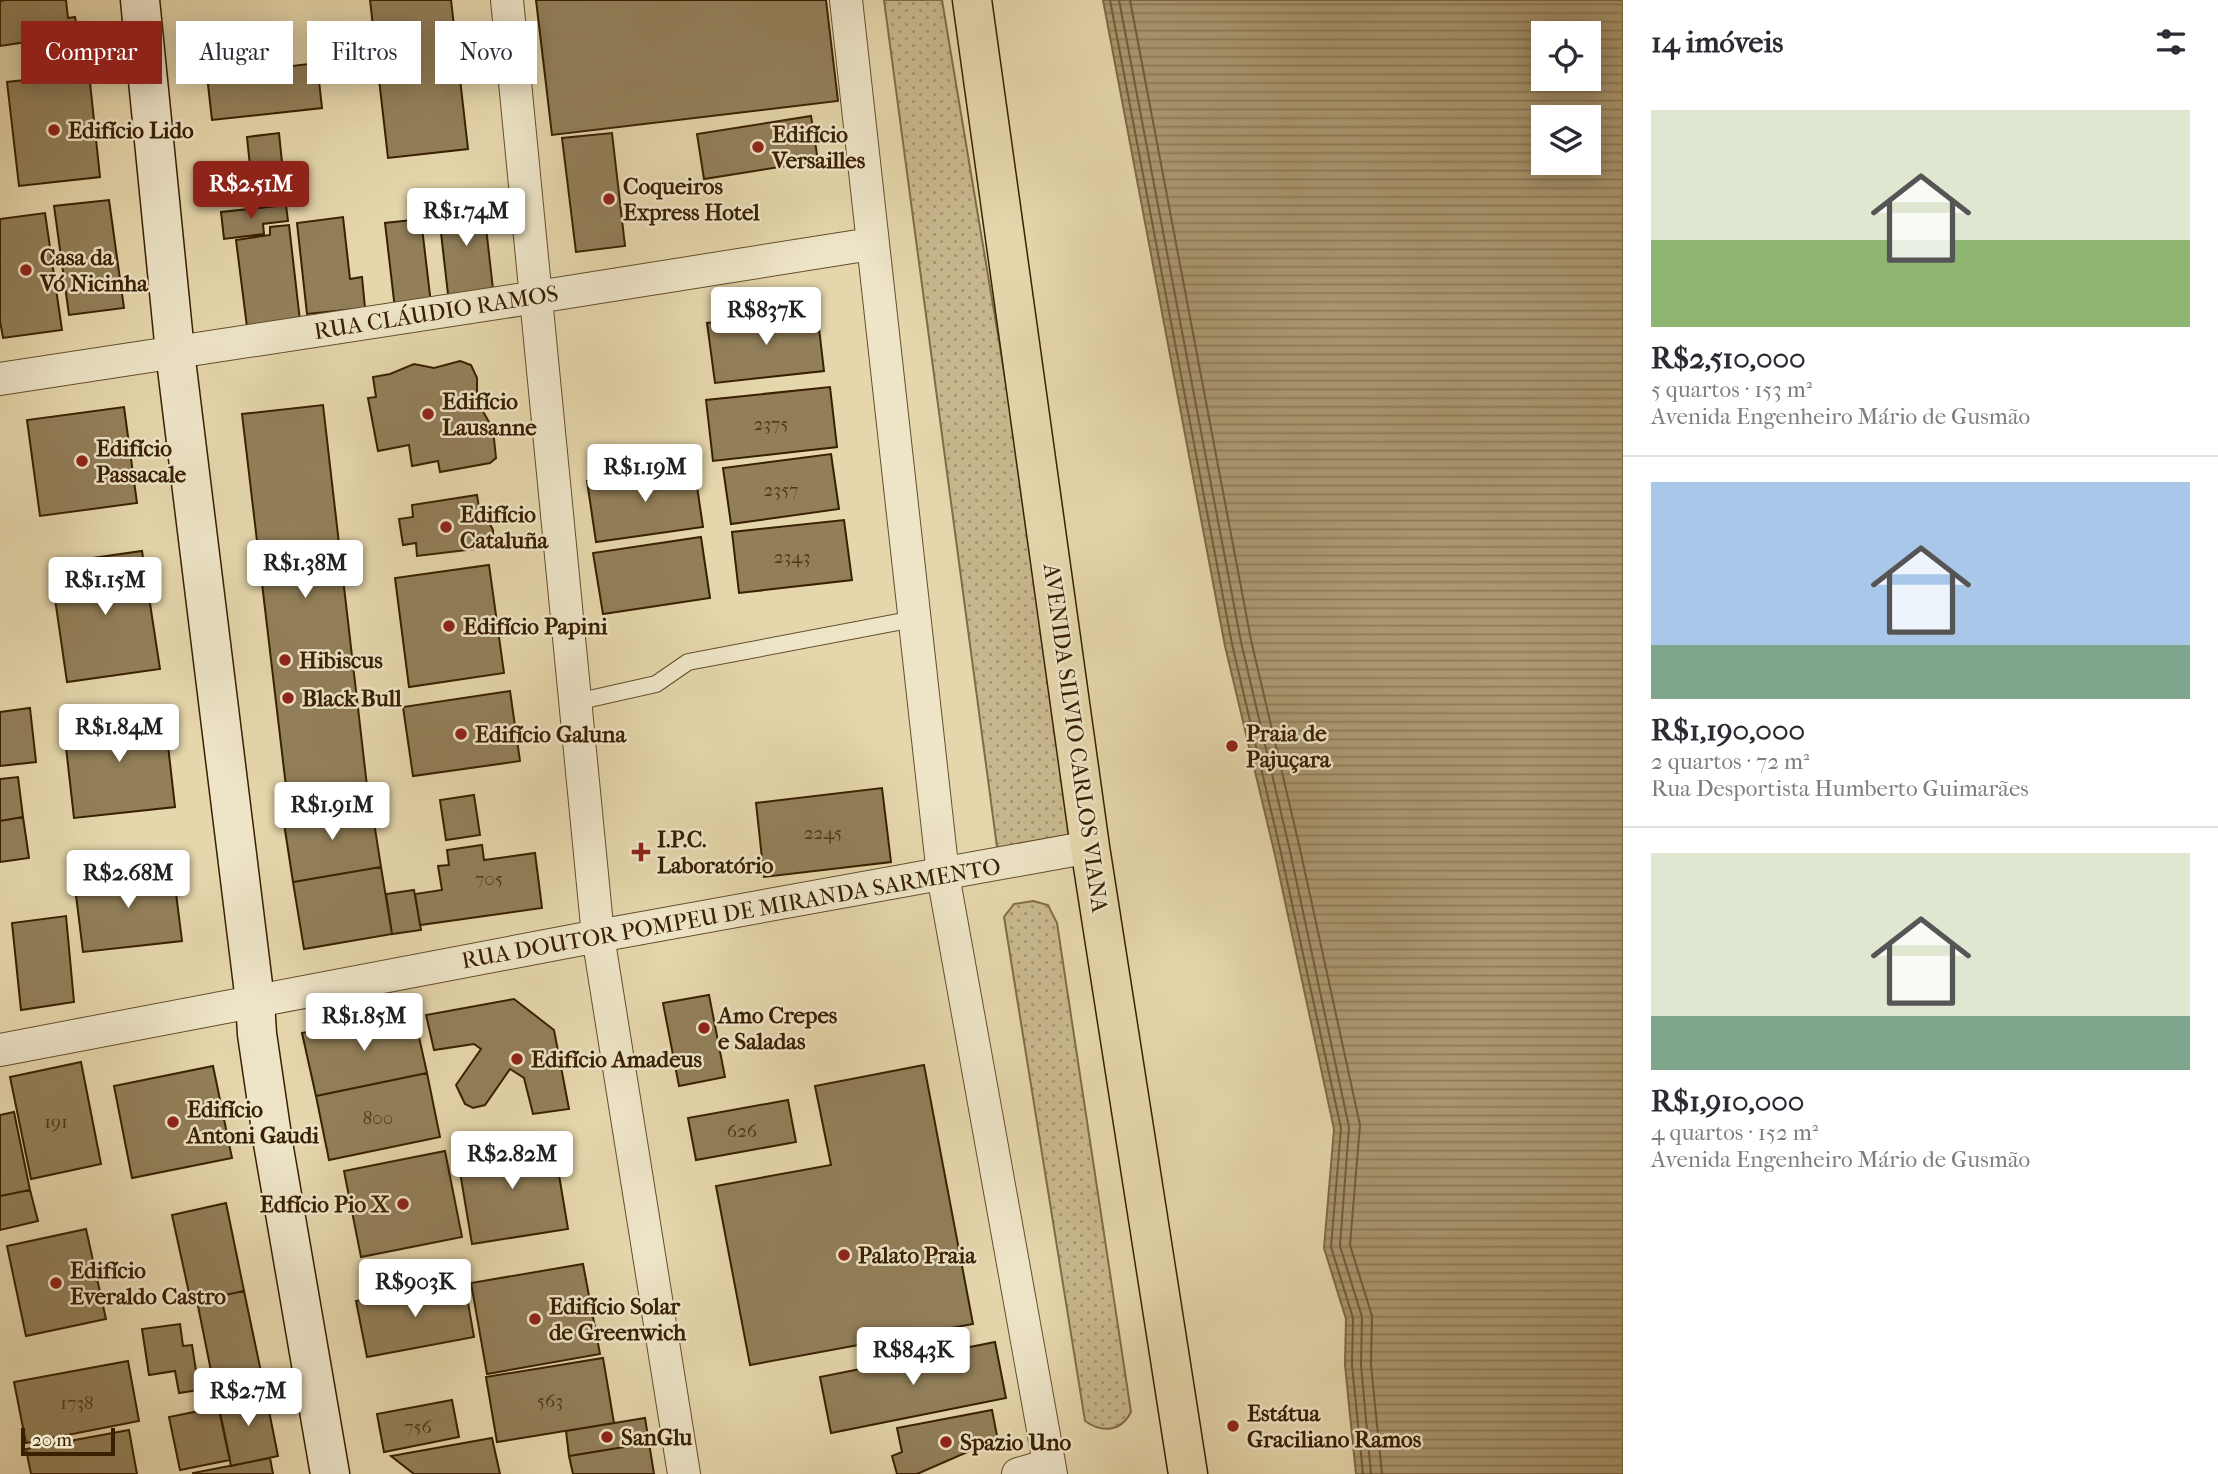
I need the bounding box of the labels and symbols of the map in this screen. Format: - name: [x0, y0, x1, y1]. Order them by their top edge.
- place label: Edifício Lido: [68, 117, 194, 144]
- place label: Edifício Versailles: [771, 121, 866, 174]
- marker: Edifício Lido: [46, 122, 62, 138]
- marker: Edifício Versailles: [750, 139, 766, 155]
- pin: R$2.51M: [186, 162, 316, 221]
- place label: Coqueiros Express Hotel: [623, 173, 760, 226]
- pin: R$1.74M: [401, 188, 531, 248]
- marker: Coqueiros Express Hotel: [601, 191, 617, 207]
- place label: Casa da Vó Nicinha: [39, 244, 149, 297]
- marker: Casa da Vó Nicinha: [18, 262, 34, 278]
- street label: RUA CLÁUDIO RAMOS: [312, 280, 560, 345]
- pin: R$837K: [709, 288, 823, 347]
- place label: Edifício Lausanne: [442, 388, 537, 441]
- marker: Edifício Lausanne: [420, 406, 436, 422]
- house number: 2375: [754, 413, 788, 435]
- place label: Edifício Passacale: [96, 435, 187, 488]
- pin: R$1.19M: [580, 444, 710, 504]
- marker: Edifício Passacale: [74, 453, 90, 469]
- house number: 2357: [764, 479, 798, 501]
- place label: Edifício Cataluña: [460, 501, 550, 554]
- marker: Edifício Cataluña: [438, 519, 454, 535]
- pin: R$1.38M: [240, 540, 370, 600]
- house number: 2343: [774, 546, 810, 568]
- pin: R$1.15M: [40, 558, 170, 617]
- street label: AVENIDA SILVIO CARLOS VIANA: [1037, 561, 1114, 915]
- place label: Edifício Papini: [463, 613, 608, 640]
- marker: Edifício Papini: [441, 618, 457, 634]
- place label: Hibiscus: [299, 647, 383, 674]
- marker: Hibiscus: [277, 652, 293, 668]
- place label: Black Bull: [302, 685, 402, 712]
- marker: Black Bull: [280, 690, 296, 706]
- pin: R$1.84M: [54, 704, 184, 764]
- place label: Praia de Pajuçara: [1246, 720, 1332, 773]
- place label: Edifício Galuna: [475, 721, 627, 748]
- marker: Edifício Galuna: [453, 726, 469, 742]
- marker: Praia de Pajuçara: [1224, 738, 1240, 754]
- pin: R$1.91M: [267, 782, 397, 842]
- house number: 2245: [804, 822, 842, 844]
- place label: I.P.C. Laboratório: [657, 826, 774, 879]
- marker: I.P.C. Laboratório: [631, 842, 651, 862]
- pin: R$2.68M: [63, 850, 193, 910]
- street label: RUA DOUTOR POMPEU DE MIRANDA SARMENTO: [459, 853, 1003, 974]
- house number: 705: [475, 868, 503, 890]
- pin: R$1.85M: [299, 993, 429, 1053]
- place label: Amo Crepes e Saladas: [716, 1002, 838, 1055]
- marker: Amo Crepes e Saladas: [696, 1020, 712, 1036]
- place label: Edifício Amadeus: [531, 1046, 702, 1073]
- marker: Edifício Amadeus: [509, 1051, 525, 1067]
- place label: Edifício Antoni Gaudi: [185, 1096, 319, 1149]
- house number: 800: [363, 1107, 393, 1129]
- house number: 191: [44, 1111, 68, 1133]
- marker: Edifício Antoni Gaudi: [165, 1114, 181, 1130]
- house number: 626: [727, 1120, 758, 1142]
- pin: R$2.82M: [447, 1132, 577, 1191]
- place label: Edfício Pio X: [260, 1191, 390, 1218]
- marker: Edfício Pio X: [395, 1196, 411, 1212]
- place label: Palato Praia: [858, 1242, 977, 1269]
- marker: Palato Praia: [836, 1247, 852, 1263]
- place label: Edifício Everaldo Castro: [70, 1257, 226, 1310]
- pin: R$903K: [358, 1260, 472, 1319]
- marker: Edifício Everaldo Castro: [48, 1275, 64, 1291]
- place label: Edifício Solar de Greenwich: [549, 1293, 687, 1346]
- marker: Edifício Solar de Greenwich: [527, 1311, 543, 1327]
- pin: R$843K: [856, 1328, 970, 1387]
- pin: R$2.7M: [191, 1368, 305, 1428]
- house number: 563: [537, 1390, 563, 1412]
- house number: 1738: [60, 1392, 94, 1414]
- place label: Estátua Graciliano Ramos: [1247, 1400, 1422, 1453]
- house number: 756: [404, 1416, 433, 1438]
- marker: Estátua Graciliano Ramos: [1225, 1418, 1241, 1434]
- place label: SanGlu: [621, 1424, 693, 1451]
- scale bar: [21, 1425, 116, 1457]
- marker: SanGlu: [599, 1429, 615, 1445]
- place label: Spazio Uno: [960, 1429, 1071, 1456]
- marker: Spazio Uno: [938, 1434, 954, 1450]

